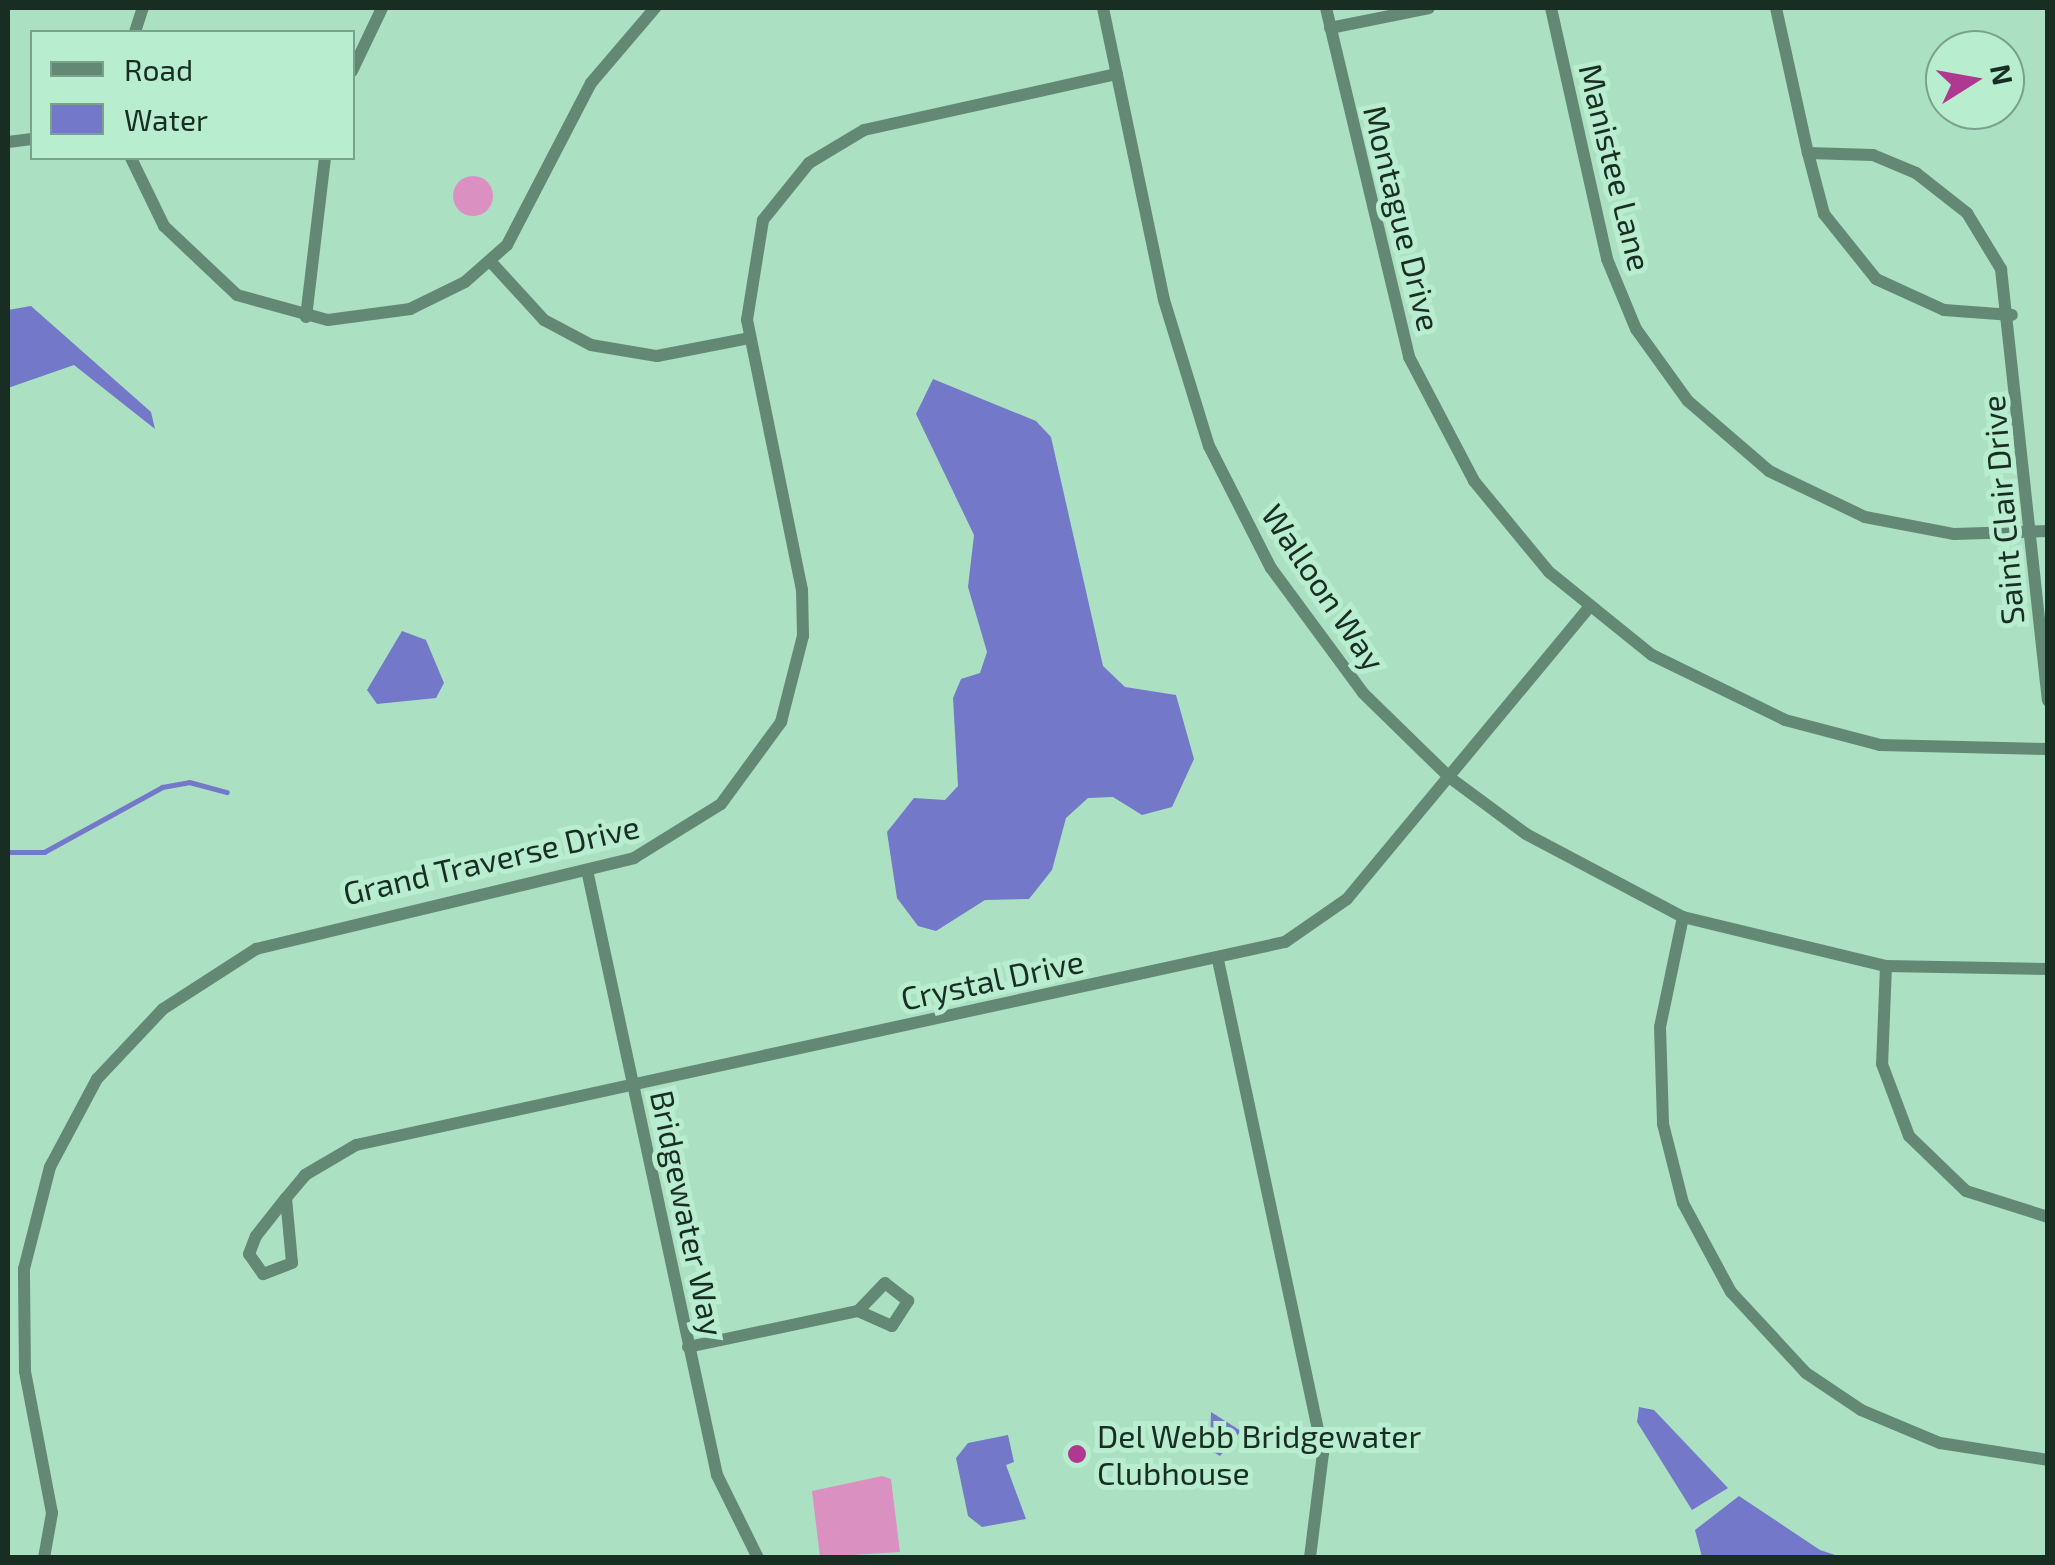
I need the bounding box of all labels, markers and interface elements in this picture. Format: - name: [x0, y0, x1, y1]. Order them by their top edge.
- legend: [30, 30, 355, 160]
- north arrow: [1925, 30, 2025, 130]
- text: Road: [124, 51, 193, 87]
- street label: Manistee Lane: [1572, 60, 1660, 274]
- text: N: [1984, 61, 2021, 88]
- text: Water: [124, 101, 208, 137]
- street label: Montague Drive: [1356, 101, 1450, 335]
- street label: Saint Clair Drive: [1973, 393, 2031, 627]
- street label: Walloon Way: [1254, 496, 1394, 678]
- street label: Grand Traverse Drive: [339, 806, 643, 912]
- street label: Crystal Drive: [897, 941, 1087, 1017]
- street label: Bridgewater Way: [643, 1086, 733, 1340]
- place label: Del Webb Bridgewater Clubhouse: [1097, 1417, 1423, 1492]
- marker: Del Webb Bridgewater Clubhouse: [1066, 1443, 1088, 1465]

